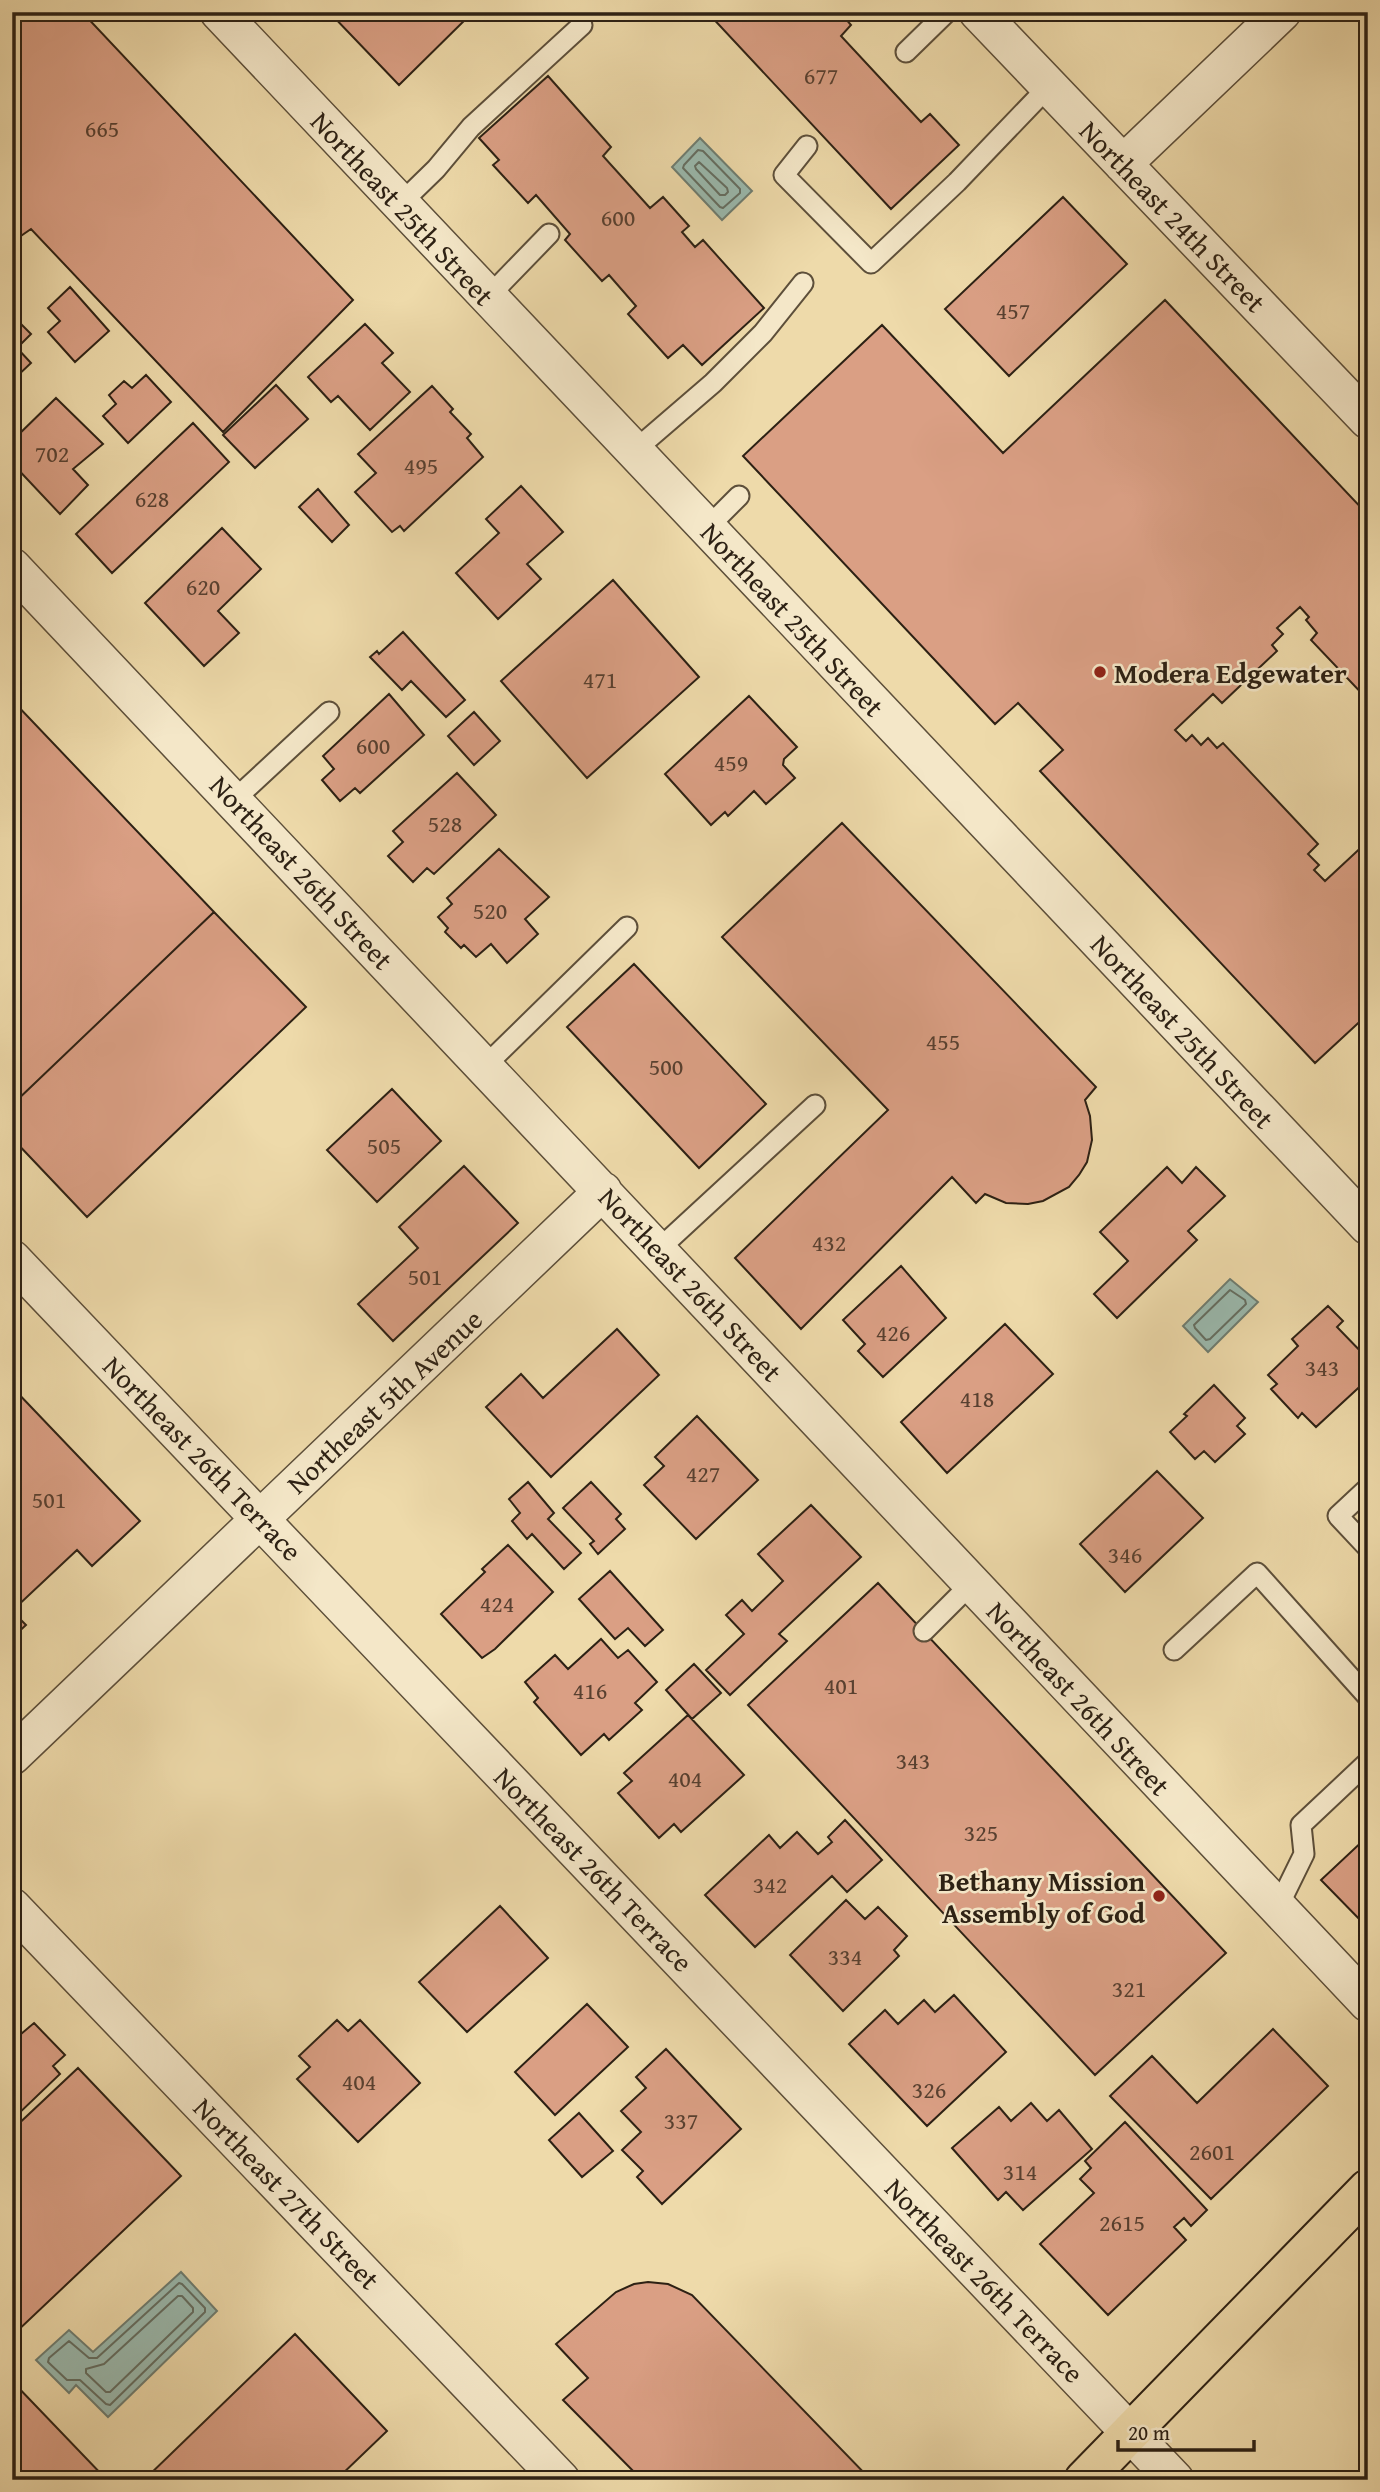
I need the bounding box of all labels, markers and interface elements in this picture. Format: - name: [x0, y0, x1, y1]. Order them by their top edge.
- house number: 677: [804, 58, 838, 93]
- street label: Northeast 25th Street: [302, 102, 504, 315]
- house number: 665: [85, 111, 119, 146]
- street label: Northeast 24th Street: [1070, 111, 1276, 321]
- house number: 600: [601, 200, 635, 235]
- house number: 457: [996, 293, 1030, 328]
- house number: 702: [35, 436, 69, 471]
- house number: 495: [404, 448, 438, 483]
- house number: 628: [135, 481, 169, 516]
- street label: Northeast 25th Street: [692, 513, 894, 726]
- house number: 620: [186, 569, 220, 604]
- place label: Modera Edgewater: [1114, 652, 1347, 693]
- house number: 471: [583, 662, 617, 697]
- marker: Modera Edgewater: [1092, 664, 1108, 680]
- house number: 600: [356, 728, 390, 763]
- house number: 459: [714, 745, 748, 780]
- street label: Northeast 26th Street: [201, 766, 403, 979]
- house number: 528: [428, 806, 462, 841]
- house number: 520: [473, 893, 507, 928]
- street label: Northeast 25th Street: [1082, 925, 1284, 1138]
- house number: 455: [926, 1024, 960, 1059]
- house number: 500: [649, 1049, 683, 1084]
- house number: 505: [367, 1128, 401, 1163]
- street label: Northeast 26th Street: [590, 1178, 792, 1391]
- house number: 432: [812, 1225, 846, 1260]
- house number: 501: [408, 1259, 442, 1294]
- street label: Northeast 5th Avenue: [277, 1299, 491, 1503]
- house number: 426: [876, 1315, 910, 1350]
- street label: Northeast 26th Terrace: [94, 1346, 312, 1570]
- house number: 343: [1305, 1350, 1339, 1385]
- house number: 418: [960, 1381, 994, 1416]
- house number: 427: [686, 1456, 720, 1491]
- house number: 501: [32, 1482, 66, 1517]
- house number: 346: [1108, 1537, 1142, 1572]
- house number: 424: [480, 1586, 514, 1621]
- street label: Northeast 26th Street: [978, 1592, 1180, 1805]
- house number: 401: [824, 1668, 858, 1703]
- house number: 416: [573, 1673, 607, 1708]
- house number: 343: [896, 1743, 930, 1778]
- street label: Northeast 26th Terrace: [485, 1757, 703, 1981]
- house number: 404: [668, 1761, 702, 1796]
- house number: 325: [964, 1815, 998, 1850]
- place label: Bethany Mission Assembly of God: [938, 1860, 1146, 1933]
- house number: 342: [753, 1867, 787, 1902]
- marker: Bethany Mission Assembly of God: [1151, 1888, 1167, 1904]
- house number: 334: [828, 1939, 862, 1974]
- house number: 321: [1112, 1971, 1146, 2006]
- house number: 404: [342, 2064, 376, 2099]
- house number: 326: [912, 2072, 946, 2107]
- street label: Northeast 27th Street: [184, 2088, 390, 2298]
- house number: 337: [664, 2103, 698, 2138]
- house number: 2601: [1189, 2134, 1235, 2169]
- house number: 314: [1003, 2154, 1037, 2189]
- street label: Northeast 26th Terrace: [876, 2168, 1094, 2392]
- house number: 2615: [1099, 2205, 1145, 2240]
- scale bar: [1118, 2408, 1254, 2452]
- text: 20 m: [1128, 2417, 1170, 2448]

